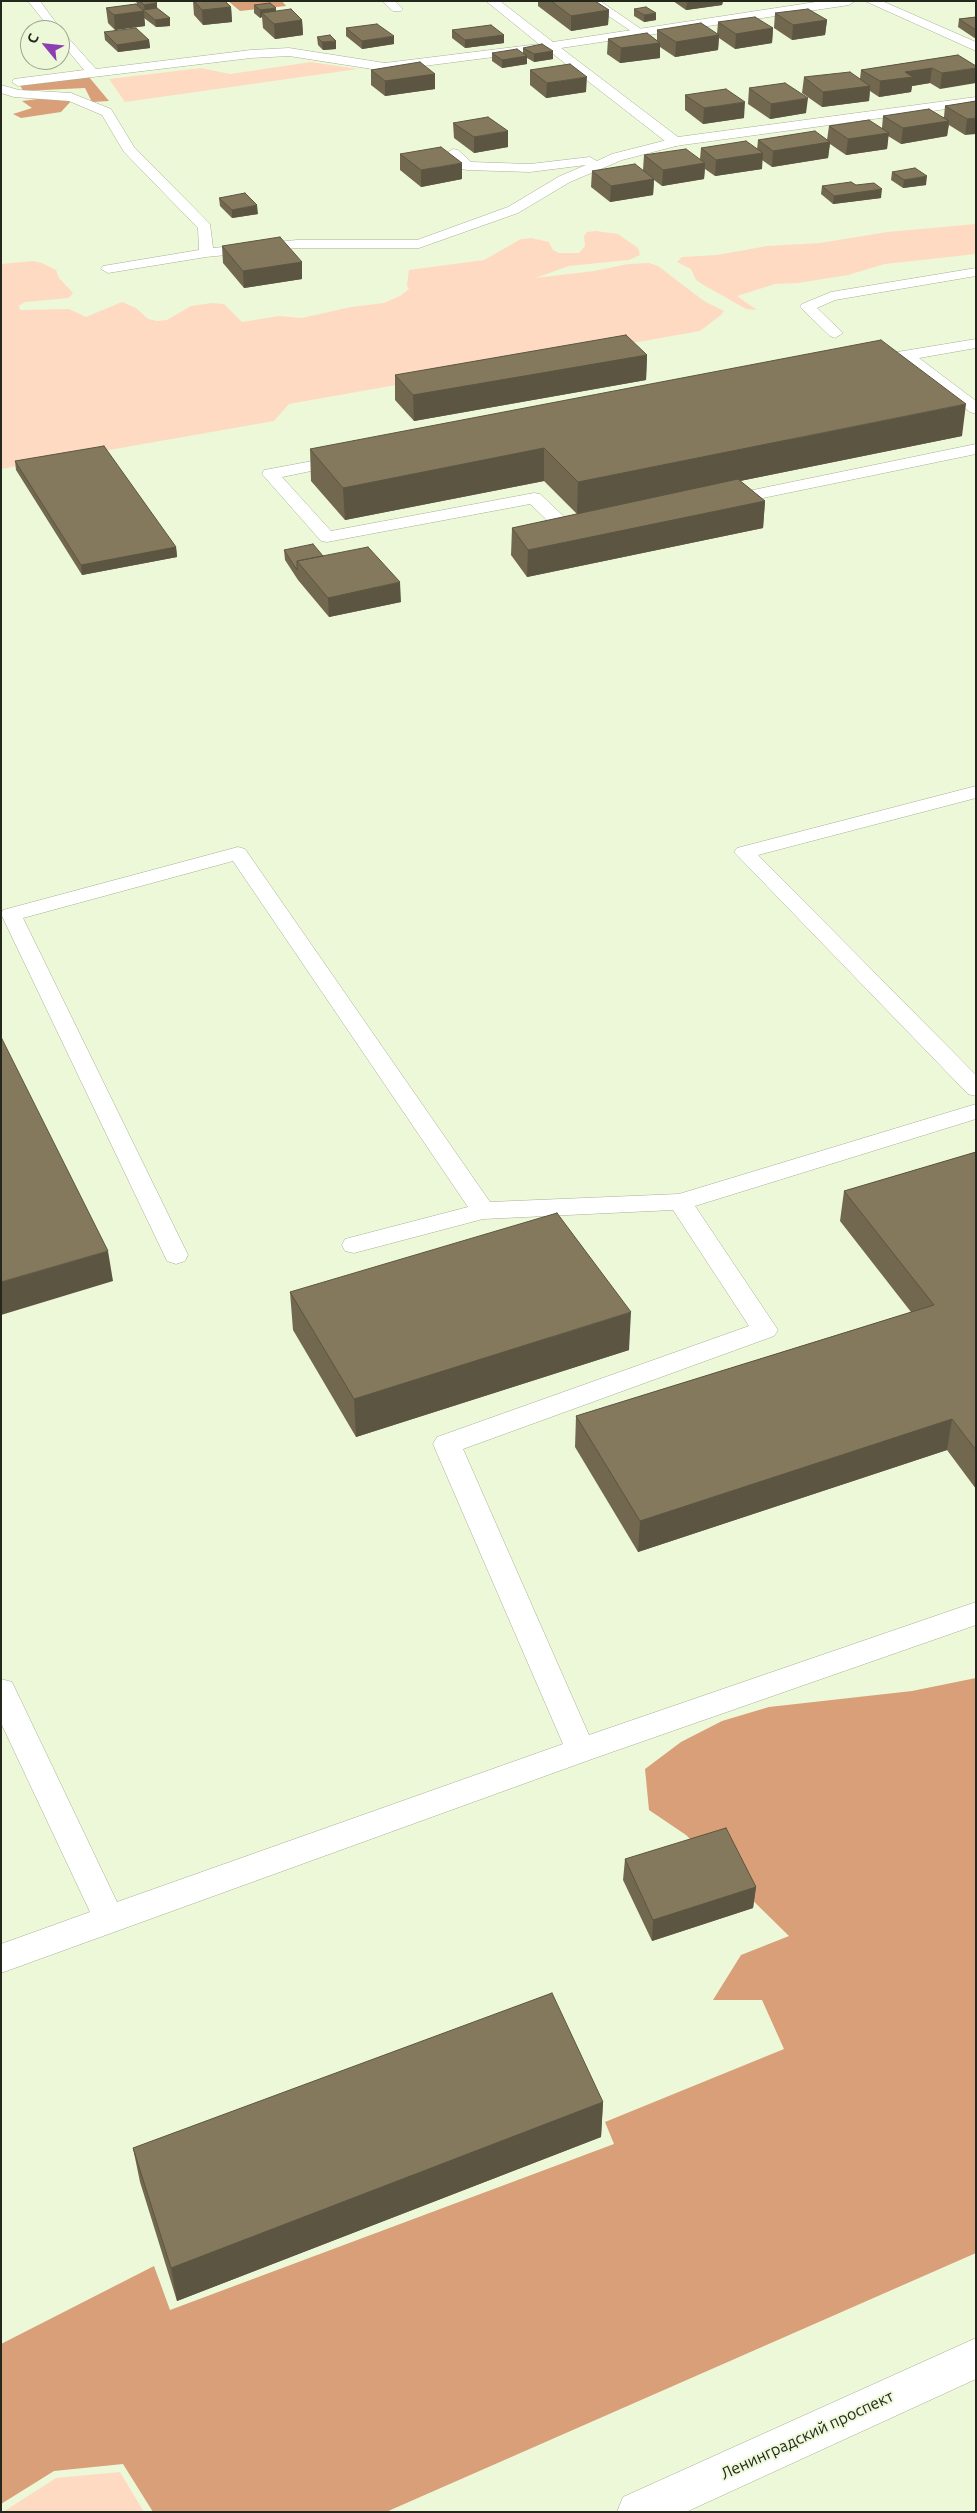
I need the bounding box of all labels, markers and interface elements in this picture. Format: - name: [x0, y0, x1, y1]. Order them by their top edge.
- north arrow: [20, 20, 70, 70]
- text: С: [23, 31, 42, 46]
- street label: Ленинградский проспект: [718, 2386, 896, 2484]

